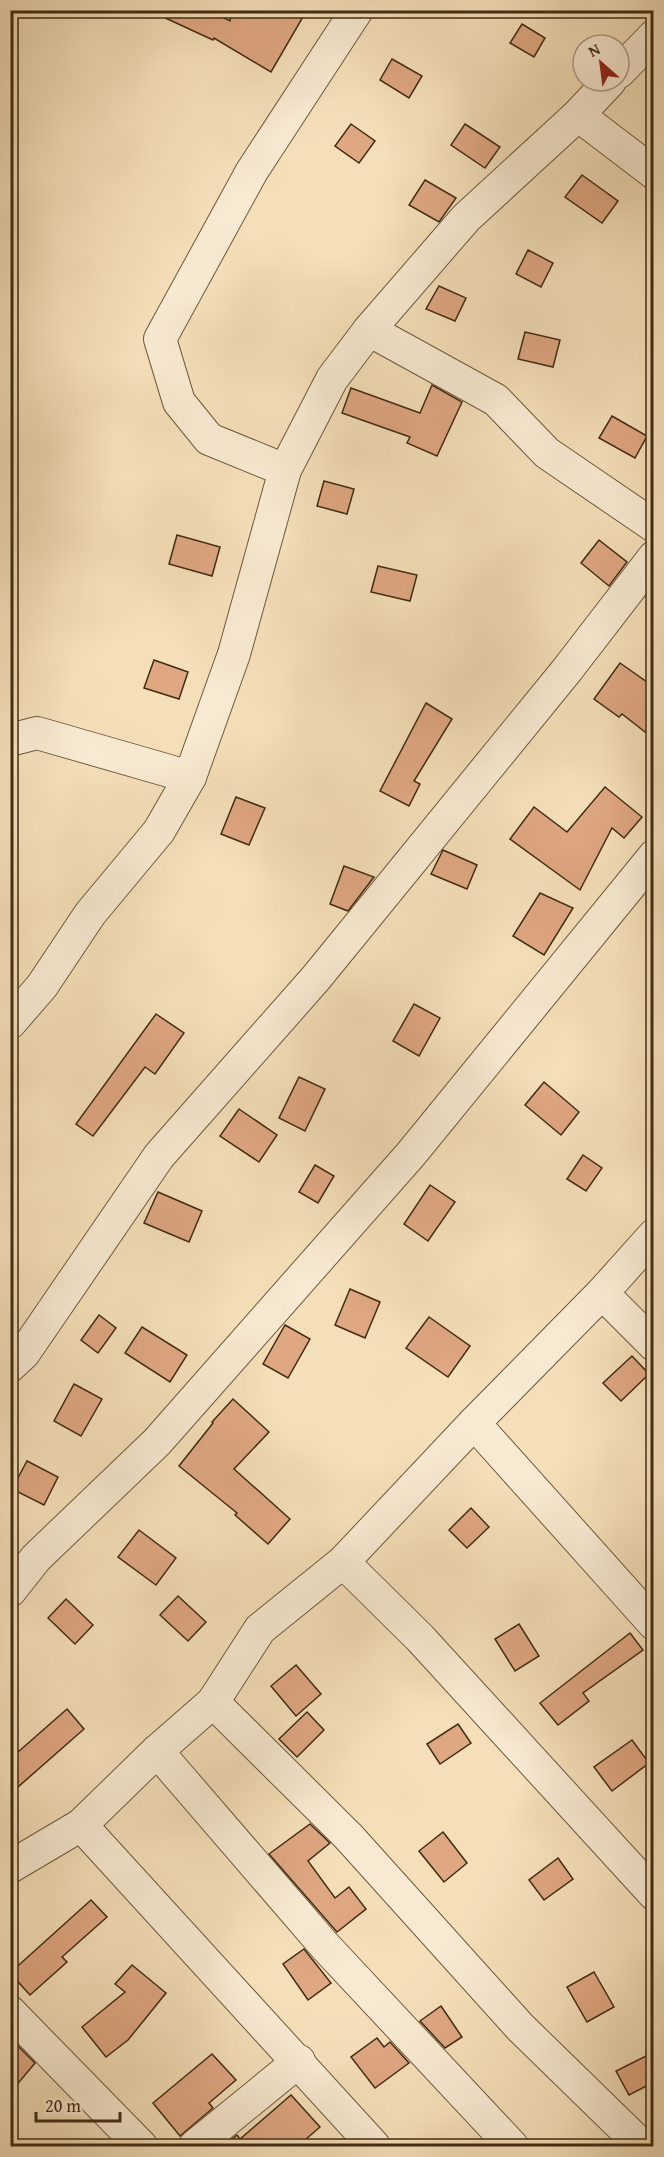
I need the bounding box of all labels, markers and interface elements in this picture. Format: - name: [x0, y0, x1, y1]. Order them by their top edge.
- north arrow: [571, 33, 631, 93]
- text: N: [584, 37, 605, 63]
- scale bar: [36, 2085, 120, 2123]
- text: 20 m: [45, 2092, 81, 2119]

